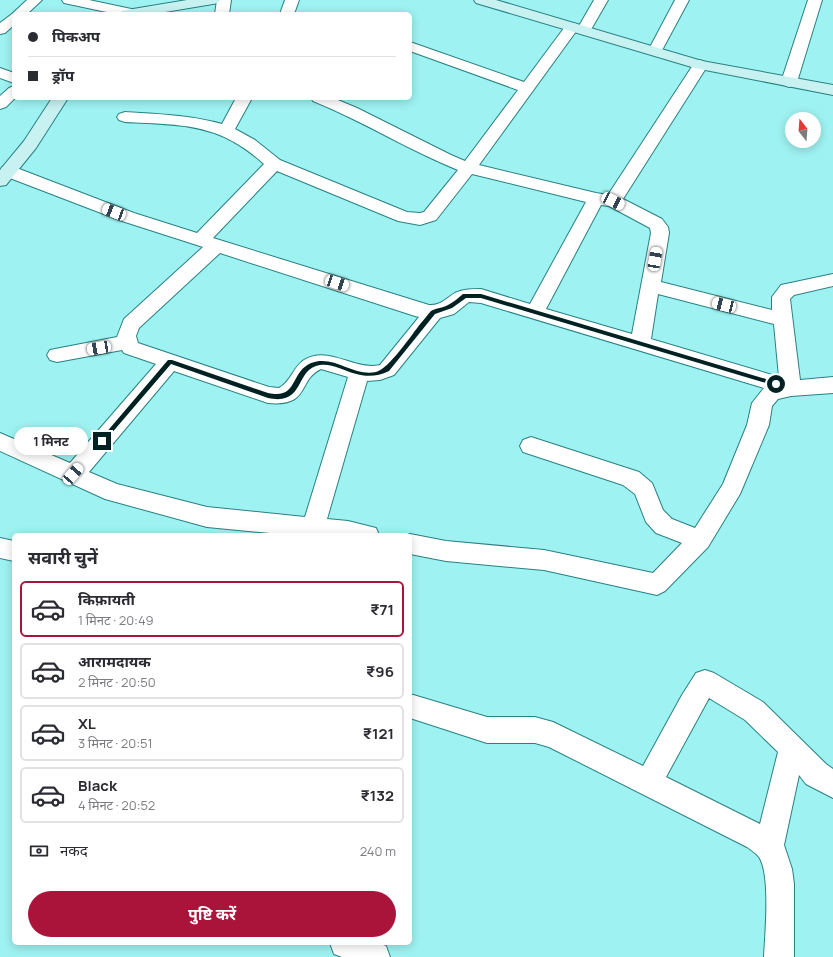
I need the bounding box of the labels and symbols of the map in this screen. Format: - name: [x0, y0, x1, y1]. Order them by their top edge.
- north arrow: [785, 112, 821, 148]
- car: [600, 190, 626, 212]
- car: [101, 202, 127, 222]
- car: [647, 246, 663, 272]
- car: [324, 274, 350, 292]
- car: [711, 296, 737, 314]
- car: [86, 340, 112, 356]
- route start: [767, 375, 785, 393]
- callout: 1 मिनट: [14, 427, 88, 455]
- route end: [93, 432, 111, 450]
- car: [61, 461, 85, 487]

